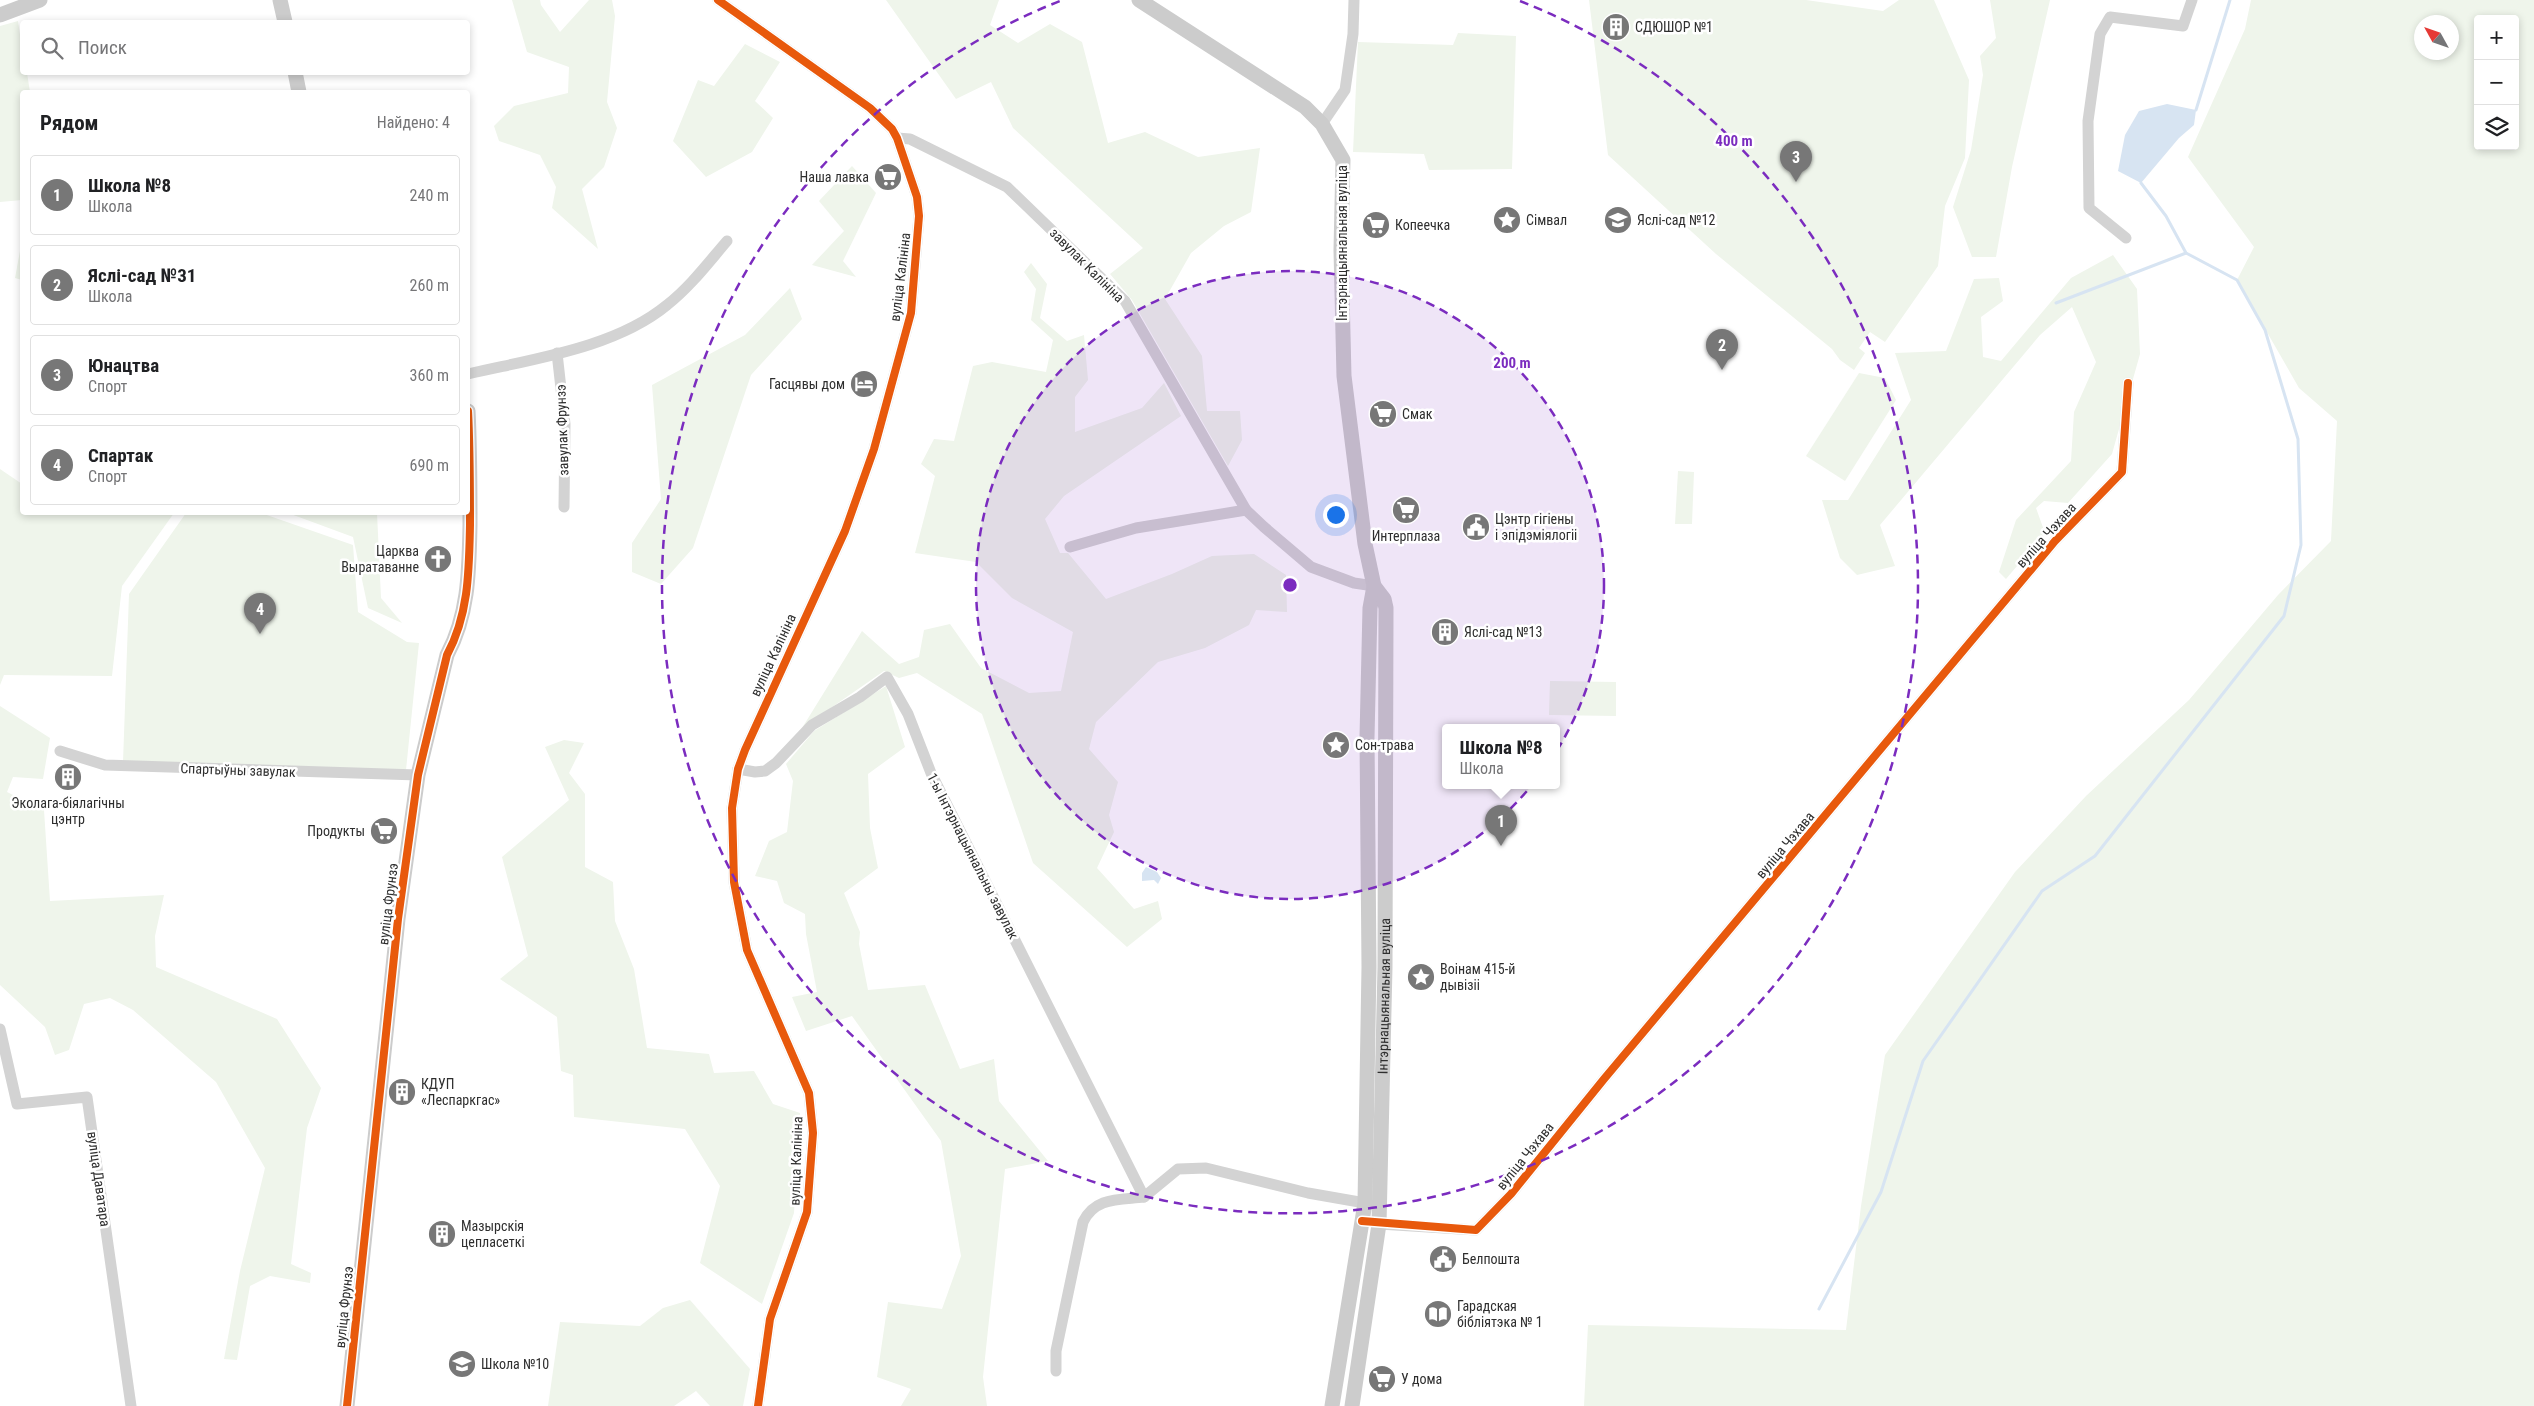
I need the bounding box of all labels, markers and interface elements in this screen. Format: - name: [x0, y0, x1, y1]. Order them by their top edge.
- building icon: СДЮШОР №1: [1601, 12, 1631, 42]
- north arrow: [2414, 15, 2459, 60]
- map controls: [2474, 15, 2519, 150]
- button: +: [2474, 15, 2519, 60]
- place label: СДЮШОР №1: [1635, 19, 1713, 35]
- search box: [20, 20, 470, 75]
- icon: search: [38, 34, 66, 62]
- text: Поиск: [78, 36, 127, 59]
- button: −: [2474, 60, 2519, 105]
- button: layers: [2474, 105, 2519, 150]
- text: Рядом: [40, 111, 99, 135]
- text: Найдено: 4: [377, 113, 450, 132]
- text: 400 m: [1715, 132, 1753, 150]
- pin: 3: [1780, 141, 1812, 182]
- supermarket icon: Наша лавка: [873, 162, 903, 192]
- street label: Інтэрнацыянальная вуліца: [1334, 165, 1350, 321]
- place label: Наша лавка: [800, 169, 869, 185]
- text: Школа №8: [88, 174, 171, 197]
- text: 1: [53, 186, 61, 205]
- text: 240 m: [410, 186, 449, 205]
- text: Школа: [88, 197, 132, 216]
- place icon: Сімвал: [1492, 205, 1522, 235]
- school or university icon: Яслі-сад №12: [1603, 205, 1633, 235]
- supermarket icon: Копеечка: [1361, 210, 1391, 240]
- place label: Сімвал: [1526, 212, 1567, 228]
- place label: Яслі-сад №12: [1637, 212, 1715, 228]
- place label: Копеечка: [1395, 217, 1450, 233]
- street label: завулак Калініна: [1047, 225, 1127, 305]
- street label: вуліца Калініна: [887, 232, 913, 322]
- text: Яслі-сад №31: [88, 264, 196, 287]
- text: 2: [53, 276, 61, 295]
- text: 260 m: [410, 276, 449, 295]
- text: Школа: [88, 287, 132, 306]
- pin: 2: [1706, 329, 1738, 370]
- text: Юнацтва: [88, 354, 159, 377]
- text: 200 m: [1493, 354, 1531, 372]
- text: 3: [53, 366, 61, 385]
- text: 360 m: [410, 366, 449, 385]
- hotel icon: Гасцявы дом: [849, 369, 879, 399]
- place label: Гасцявы дом: [769, 376, 845, 392]
- text: Спорт: [88, 377, 127, 396]
- street label: завулак Фрунзэ: [552, 384, 572, 476]
- supermarket icon: Смак: [1368, 399, 1398, 429]
- place label: Смак: [1402, 406, 1433, 422]
- text: Спартак: [88, 444, 153, 467]
- text: 4: [53, 456, 61, 475]
- text: 690 m: [410, 456, 449, 475]
- text: Спорт: [88, 467, 127, 486]
- supermarket icon: Интерплаза: [1391, 495, 1421, 525]
- street label: вуліца Чэхава: [2013, 499, 2079, 571]
- your location: [1323, 502, 1349, 528]
- place label: Цэнтр гігіены і эпідэміялогіі: [1495, 511, 1577, 543]
- public building icon: Цэнтр гігіены і эпідэміялогіі: [1461, 512, 1491, 542]
- place label: Интерплаза: [1372, 528, 1440, 544]
- place label: Царква Выратаванне: [341, 543, 419, 575]
- church icon: Царква Выратаванне: [423, 544, 453, 574]
- centre of rings: [1281, 576, 1299, 594]
- pin: 4: [244, 593, 276, 634]
- street label: вуліца Калініна: [747, 611, 799, 699]
- building icon: Яслі-сад №13: [1430, 617, 1460, 647]
- place label: Яслі-сад №13: [1464, 624, 1542, 640]
- popup: [1442, 724, 1560, 789]
- place icon: Сон-трава: [1321, 730, 1351, 760]
- text: Школа №8: [1459, 736, 1543, 759]
- place label: Сон-трава: [1355, 737, 1414, 753]
- text: Школа: [1459, 759, 1504, 778]
- street label: Спартыўны завулак: [180, 760, 296, 780]
- building icon: Эколага-біялагічны цэнтр: [53, 762, 83, 792]
- street label: 1-ы Інтэрнацыянальны завулак: [924, 770, 1022, 942]
- place label: Эколага-біялагічны цэнтр: [11, 795, 125, 827]
- pin: 1: [1485, 805, 1517, 846]
- street label: вуліца Чэхава: [1753, 809, 1817, 881]
- supermarket icon: Продукты: [369, 816, 399, 846]
- place label: Продукты: [307, 823, 365, 839]
- street label: вуліца Фрунзэ: [375, 862, 401, 946]
- street label: Інтэрнацыянальная вуліца: [1375, 918, 1393, 1074]
- place label: Воінам 415-й дывізіі: [1440, 961, 1515, 993]
- place icon: Воінам 415-й дывізіі: [1406, 962, 1436, 992]
- place label: КДУП «Леспаркгас»: [421, 1076, 500, 1108]
- building icon: КДУП «Леспаркгас»: [387, 1077, 417, 1107]
- street label: вуліца Калініна: [786, 1116, 806, 1206]
- street label: вуліца Чэхава: [1493, 1119, 1557, 1193]
- street label: вуліца Даватара: [84, 1130, 114, 1228]
- place label: Мазырскія цепласеткі: [461, 1218, 525, 1250]
- building icon: Мазырскія цепласеткі: [427, 1219, 457, 1249]
- public building icon: Белпошта: [1428, 1244, 1458, 1274]
- place label: Белпошта: [1462, 1251, 1520, 1267]
- street label: вуліца Фрунзэ: [332, 1265, 356, 1349]
- place label: Гарадская бібліятэка № 1: [1457, 1298, 1543, 1330]
- library icon: Гарадская бібліятэка № 1: [1423, 1299, 1453, 1329]
- school or university icon: Школа №10: [447, 1349, 477, 1379]
- place label: Школа №10: [481, 1356, 549, 1372]
- supermarket icon: У дома: [1367, 1364, 1397, 1394]
- place label: У дома: [1401, 1371, 1442, 1387]

